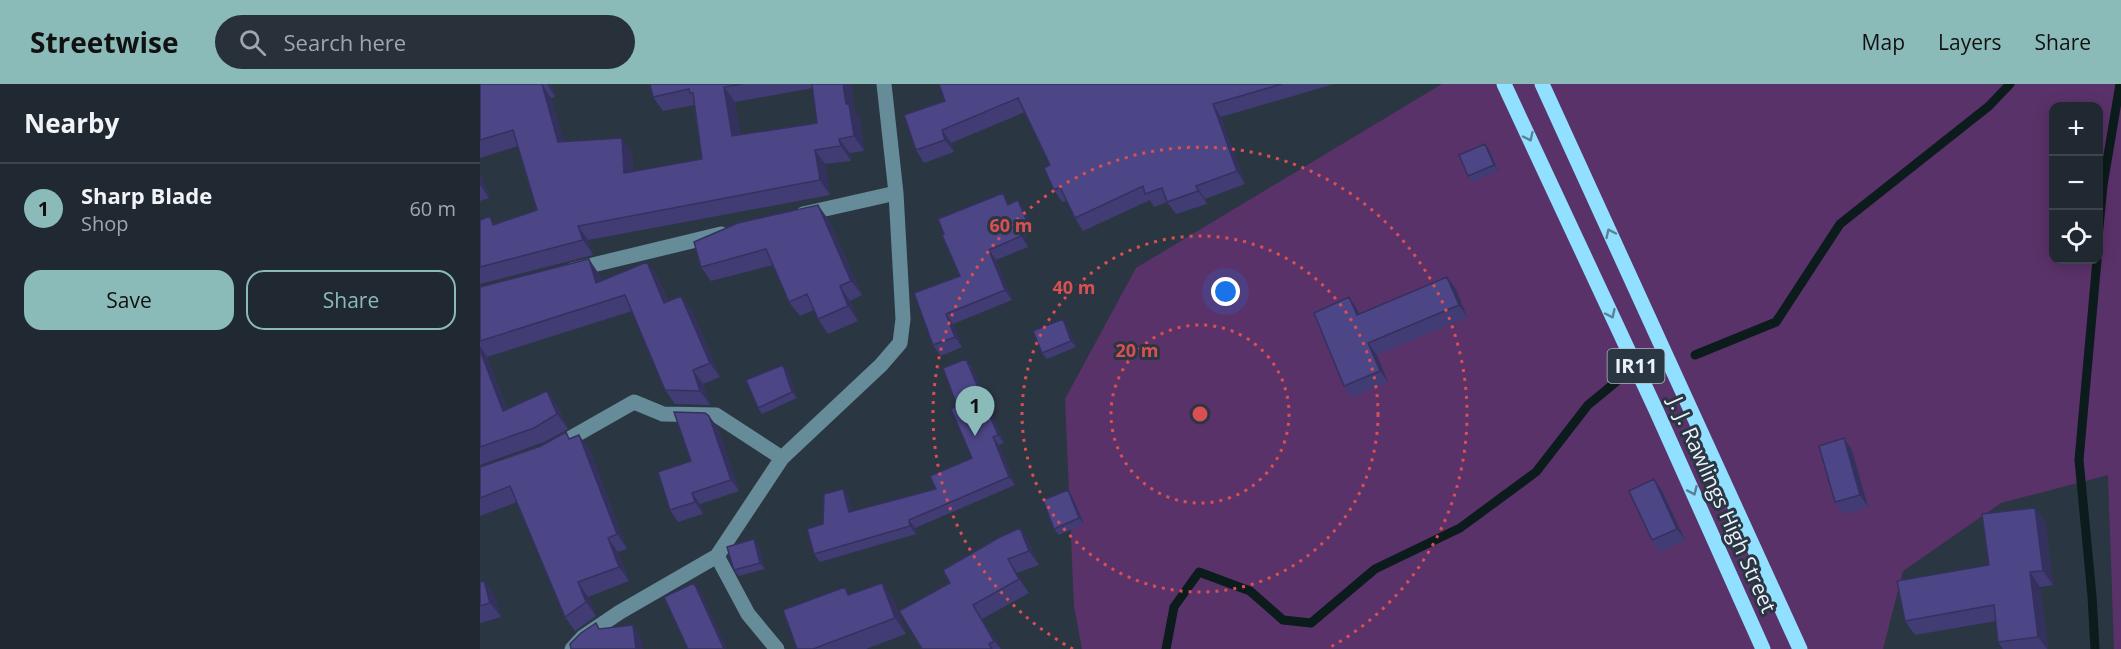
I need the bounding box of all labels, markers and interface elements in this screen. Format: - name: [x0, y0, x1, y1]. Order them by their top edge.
- search box: [215, 15, 635, 69]
- text: Streetwise: [30, 23, 179, 61]
- icon: search: [236, 26, 269, 59]
- text: Search here: [284, 27, 406, 57]
- text: Map: [1862, 28, 1905, 56]
- text: Layers: [1938, 28, 2002, 56]
- text: Share: [2035, 28, 2091, 56]
- map controls: [2049, 102, 2103, 264]
- button: +: [2049, 102, 2103, 156]
- text: Nearby: [24, 105, 119, 141]
- one-way arrow: [1521, 131, 1533, 142]
- button: −: [2049, 156, 2103, 210]
- text: Sharp Blade: [81, 180, 212, 210]
- text: 1: [38, 195, 49, 222]
- text: 60 m: [409, 195, 456, 222]
- text: Shop: [81, 210, 129, 237]
- button: locate: [2049, 210, 2103, 264]
- text: 60 m: [990, 213, 1032, 237]
- one-way arrow: [1605, 228, 1617, 239]
- button: Save: [24, 270, 234, 330]
- button: Share: [246, 270, 456, 330]
- text: 40 m: [1053, 275, 1095, 299]
- your location: [1211, 277, 1240, 306]
- one-way arrow: [1604, 307, 1616, 318]
- text: 20 m: [1116, 338, 1158, 362]
- road number: IR11: [1608, 349, 1664, 383]
- pin: 1: [956, 386, 994, 436]
- street label: J. J. Rawlings High Street: [1662, 390, 1783, 617]
- centre of rings: [1190, 404, 1210, 424]
- one-way arrow: [1685, 484, 1697, 495]

